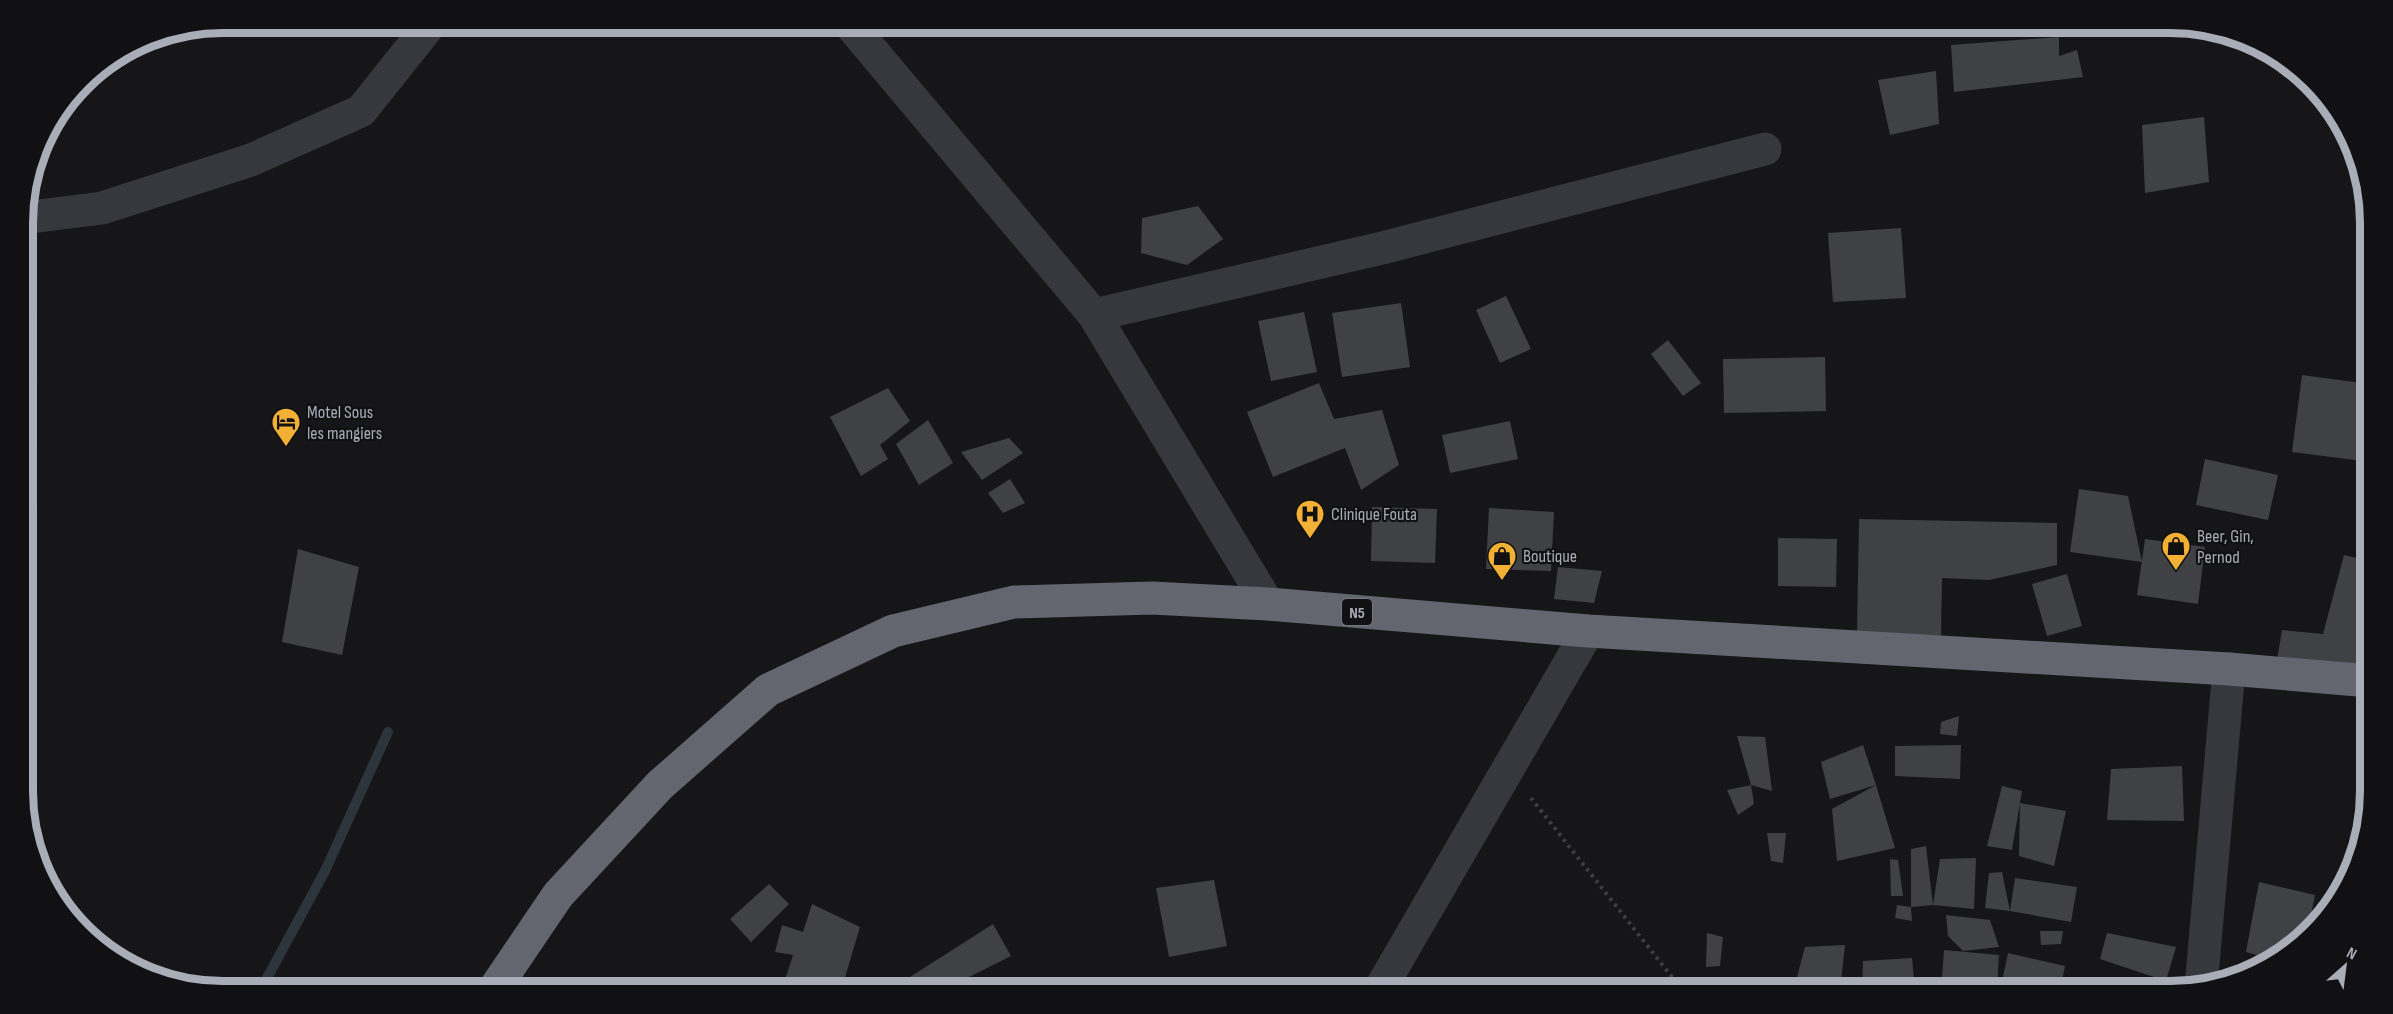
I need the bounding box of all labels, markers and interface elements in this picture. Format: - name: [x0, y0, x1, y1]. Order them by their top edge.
- place label: Motel Sous les mangiers: [307, 402, 382, 444]
- hotel icon: Motel Sous les mangiers: [270, 406, 302, 448]
- hospital icon: Clinique Fouta: [1294, 498, 1326, 540]
- place label: Clinique Fouta: [1331, 504, 1417, 525]
- place label: Beer, Gin, Pernod: [2197, 526, 2254, 568]
- shop icon: Beer, Gin, Pernod: [2160, 530, 2192, 572]
- shop icon: Boutique: [1486, 540, 1518, 582]
- place label: Boutique: [1523, 546, 1577, 567]
- road number: N5: [1342, 599, 1372, 625]
- north arrow: [2315, 936, 2375, 996]
- text: N: [2343, 944, 2360, 964]

